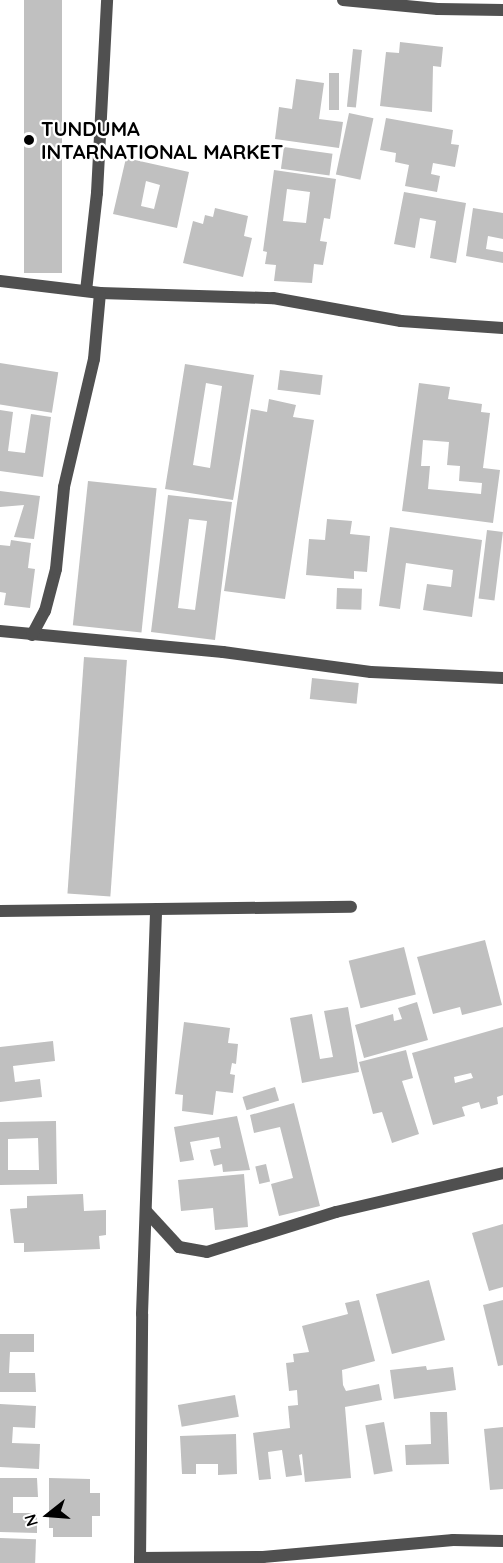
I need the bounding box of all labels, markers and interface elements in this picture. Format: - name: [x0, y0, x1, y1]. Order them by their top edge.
- place label: TUNDUMA INTARNATIONAL MARKET: [41, 116, 283, 163]
- marker: TUNDUMA INTARNATIONAL MARKET: [22, 133, 36, 147]
- north arrow: [18, 1485, 78, 1545]
- text: N: [20, 1512, 42, 1529]

